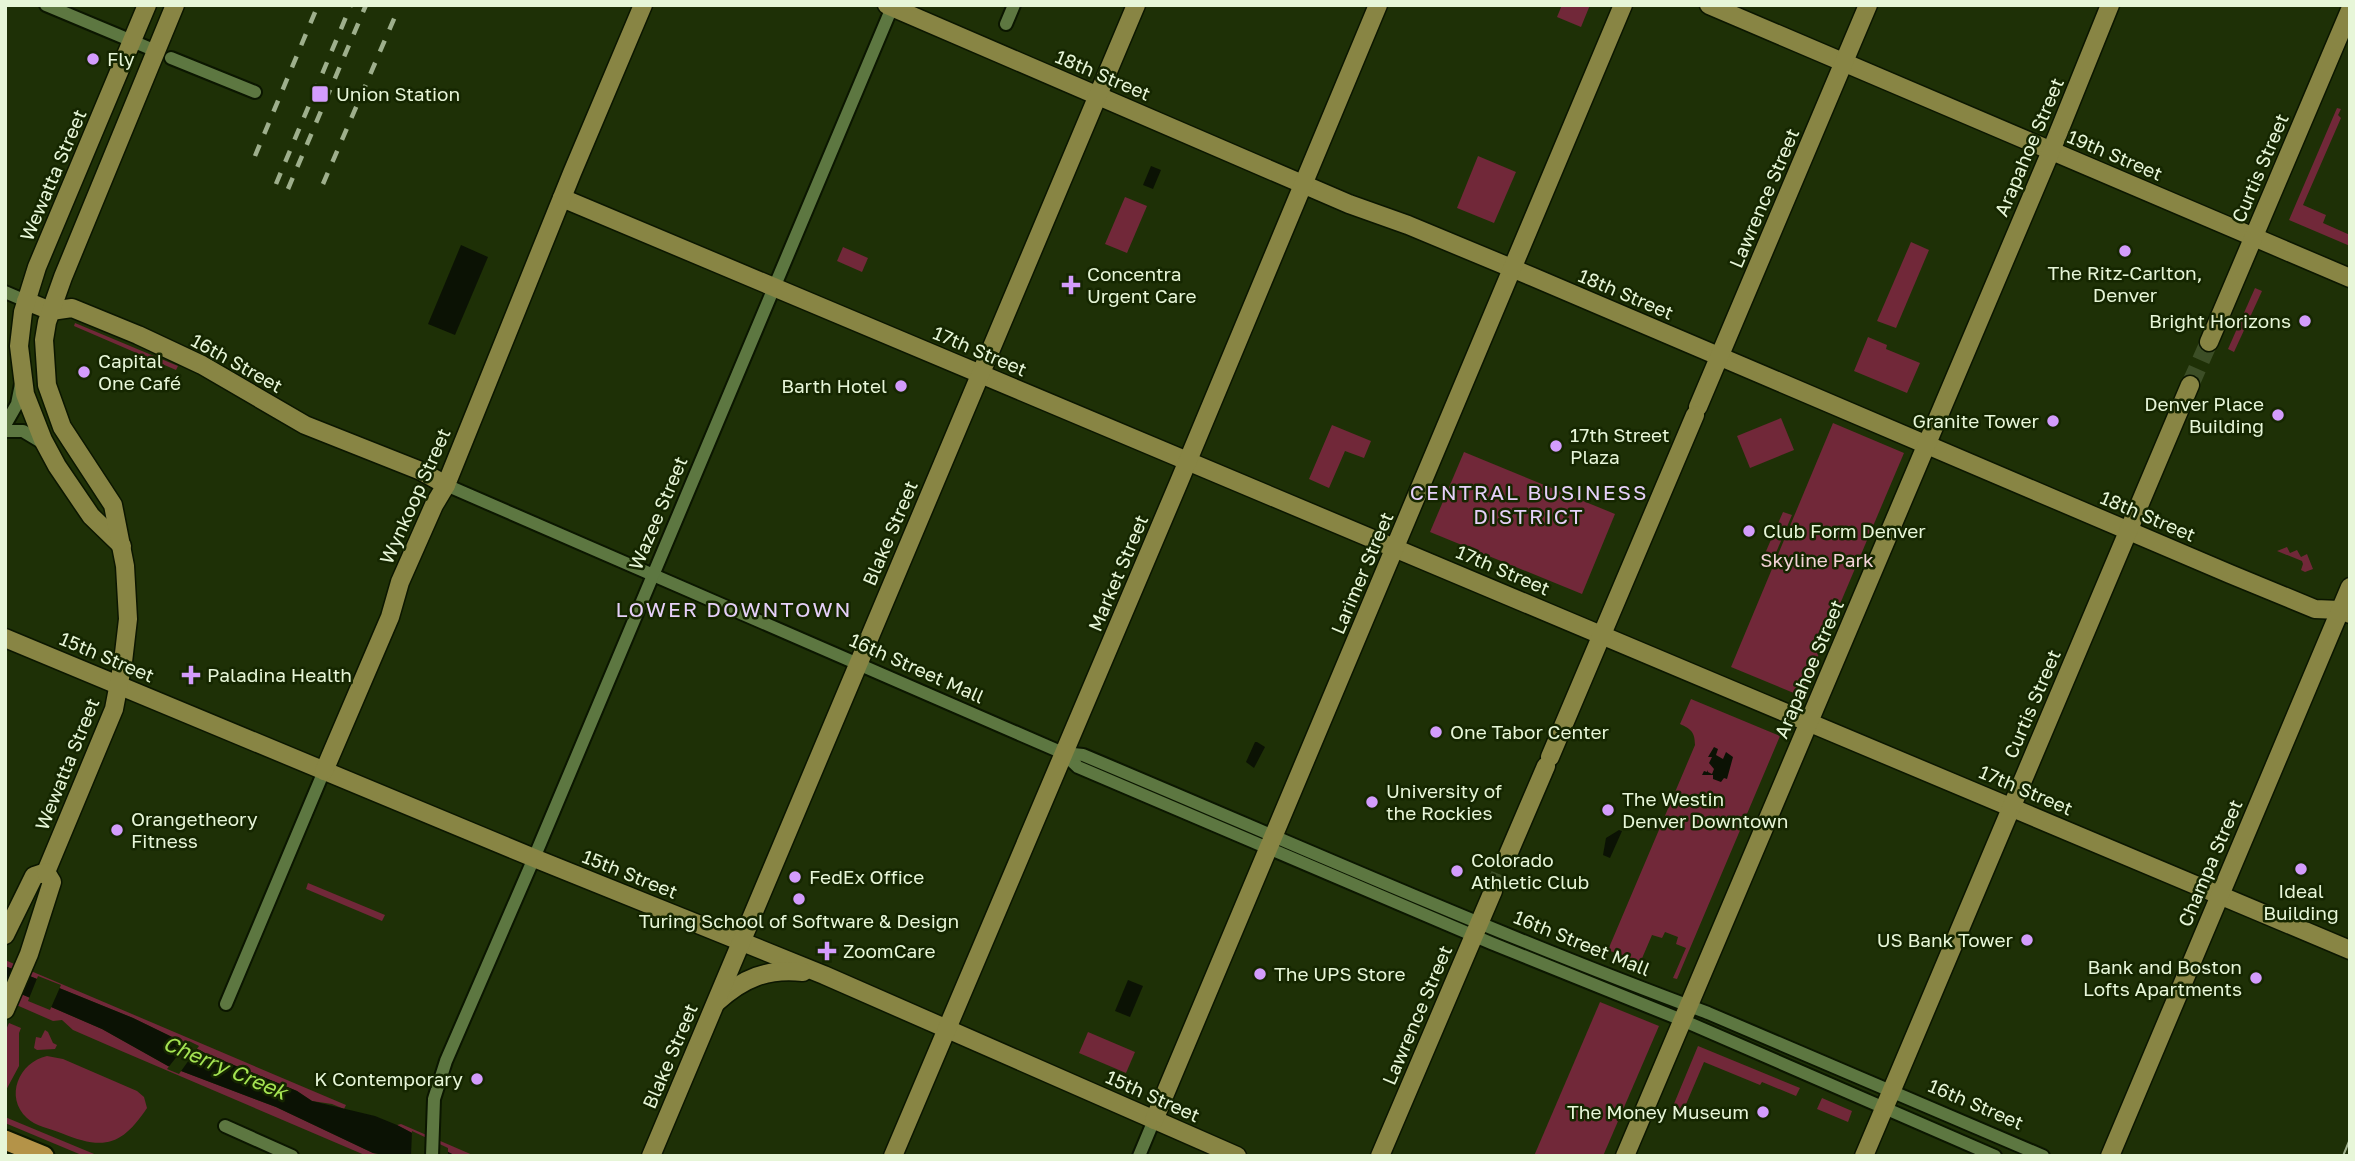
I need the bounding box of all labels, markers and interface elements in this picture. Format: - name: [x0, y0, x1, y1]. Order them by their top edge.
- street label: 18th Street: [1052, 44, 1154, 105]
- place label: Fly: [107, 47, 135, 70]
- marker: Fly: [85, 51, 101, 67]
- street label: Arapahoe Street: [1989, 74, 2068, 220]
- place label: Union Station: [336, 82, 460, 105]
- marker: Union Station: [310, 84, 330, 104]
- street label: Wewatta Street: [14, 106, 91, 244]
- street label: Curtis Street: [2226, 110, 2293, 226]
- street label: 19th Street: [2064, 124, 2166, 185]
- street label: Lawrence Street: [1724, 125, 1803, 271]
- marker: The Ritz-Carlton, Denver: [2117, 243, 2133, 259]
- place label: The Ritz-Carlton, Denver: [2048, 261, 2202, 306]
- place label: Concentra Urgent Care: [1087, 262, 1197, 307]
- street label: 18th Street: [1575, 263, 1677, 324]
- marker: Concentra Urgent Care: [1061, 275, 1081, 295]
- place label: Bright Horizons: [2149, 309, 2291, 332]
- marker: Bright Horizons: [2297, 313, 2313, 329]
- street label: 17th Street: [930, 321, 1031, 381]
- street label: 16th Street: [187, 328, 287, 397]
- place label: Capital One Café: [98, 349, 181, 394]
- marker: Capital One Café: [76, 364, 92, 380]
- place label: Barth Hotel: [781, 374, 887, 397]
- marker: Barth Hotel: [893, 378, 909, 394]
- place label: Denver Place Building: [2144, 392, 2264, 437]
- marker: Denver Place Building: [2270, 407, 2286, 423]
- place label: Granite Tower: [1913, 409, 2040, 432]
- marker: Granite Tower: [2045, 413, 2061, 429]
- place label: 17th Street Plaza: [1570, 423, 1670, 468]
- street label: Wynkoop Street: [374, 424, 455, 567]
- marker: 17th Street Plaza: [1548, 438, 1564, 454]
- street label: Wazee Street: [623, 453, 692, 573]
- street label: Blake Street: [857, 477, 922, 589]
- district label: CENTRAL BUSINESS DISTRICT: [1410, 479, 1648, 529]
- street label: 18th Street: [2097, 485, 2199, 546]
- street label: Larimer Street: [1325, 508, 1398, 637]
- street label: Market Street: [1083, 511, 1152, 635]
- place label: Club Form Denver: [1763, 519, 1926, 542]
- marker: Club Form Denver: [1741, 523, 1757, 539]
- street label: 17th Street: [1453, 540, 1554, 600]
- park label: Skyline Park: [1760, 548, 1874, 571]
- district label: LOWER DOWNTOWN: [615, 596, 853, 622]
- street label: Arapahoe Street: [1769, 596, 1848, 742]
- street label: 15th Street: [56, 626, 158, 687]
- street label: 16th Street Mall: [846, 628, 988, 708]
- street label: Curtis Street: [1998, 646, 2065, 762]
- place label: Paladina Health: [207, 663, 352, 686]
- marker: Paladina Health: [181, 665, 201, 685]
- street label: Wewatta Street: [30, 694, 104, 833]
- place label: One Tabor Center: [1450, 720, 1610, 743]
- marker: One Tabor Center: [1428, 724, 1444, 740]
- street label: 17th Street: [1976, 760, 2077, 820]
- place label: University of the Rockies: [1386, 779, 1502, 824]
- place label: The Westin Denver Downtown: [1622, 787, 1788, 832]
- marker: University of the Rockies: [1364, 794, 1380, 810]
- street label: Champa Street: [2172, 796, 2247, 930]
- marker: The Westin Denver Downtown: [1600, 802, 1616, 818]
- place label: Orangetheory Fitness: [131, 807, 258, 852]
- marker: Orangetheory Fitness: [109, 822, 125, 838]
- street label: 15th Street: [579, 844, 681, 903]
- place label: Colorado Athletic Club: [1471, 848, 1589, 893]
- marker: Ideal Building: [2293, 861, 2309, 877]
- marker: Colorado Athletic Club: [1449, 863, 1465, 879]
- place label: FedEx Office: [809, 865, 924, 888]
- marker: FedEx Office: [787, 869, 803, 885]
- place label: Ideal Building: [2263, 879, 2339, 924]
- marker: Turing School of Software & Design: [791, 891, 807, 907]
- street label: 16th Street Mall: [1511, 905, 1654, 980]
- place label: Turing School of Software & Design: [639, 909, 959, 932]
- place label: US Bank Tower: [1877, 928, 2014, 951]
- marker: US Bank Tower: [2019, 932, 2035, 948]
- place label: ZoomCare: [843, 939, 936, 962]
- marker: ZoomCare: [817, 941, 837, 961]
- street label: Lawrence Street: [1377, 942, 1456, 1088]
- place label: Bank and Boston Lofts Apartments: [2083, 955, 2242, 1000]
- place label: The UPS Store: [1274, 962, 1405, 985]
- marker: The UPS Store: [1252, 966, 1268, 982]
- marker: Bank and Boston Lofts Apartments: [2248, 970, 2264, 986]
- street label: Blake Street: [637, 1000, 702, 1112]
- water label: Cherry Creek: [160, 1029, 293, 1106]
- street label: 15th Street: [1103, 1065, 1204, 1126]
- place label: K Contemporary: [314, 1067, 463, 1090]
- marker: K Contemporary: [469, 1071, 485, 1087]
- street label: 16th Street: [1925, 1073, 2027, 1134]
- place label: The Money Museum: [1567, 1100, 1749, 1123]
- marker: The Money Museum: [1755, 1104, 1771, 1120]

